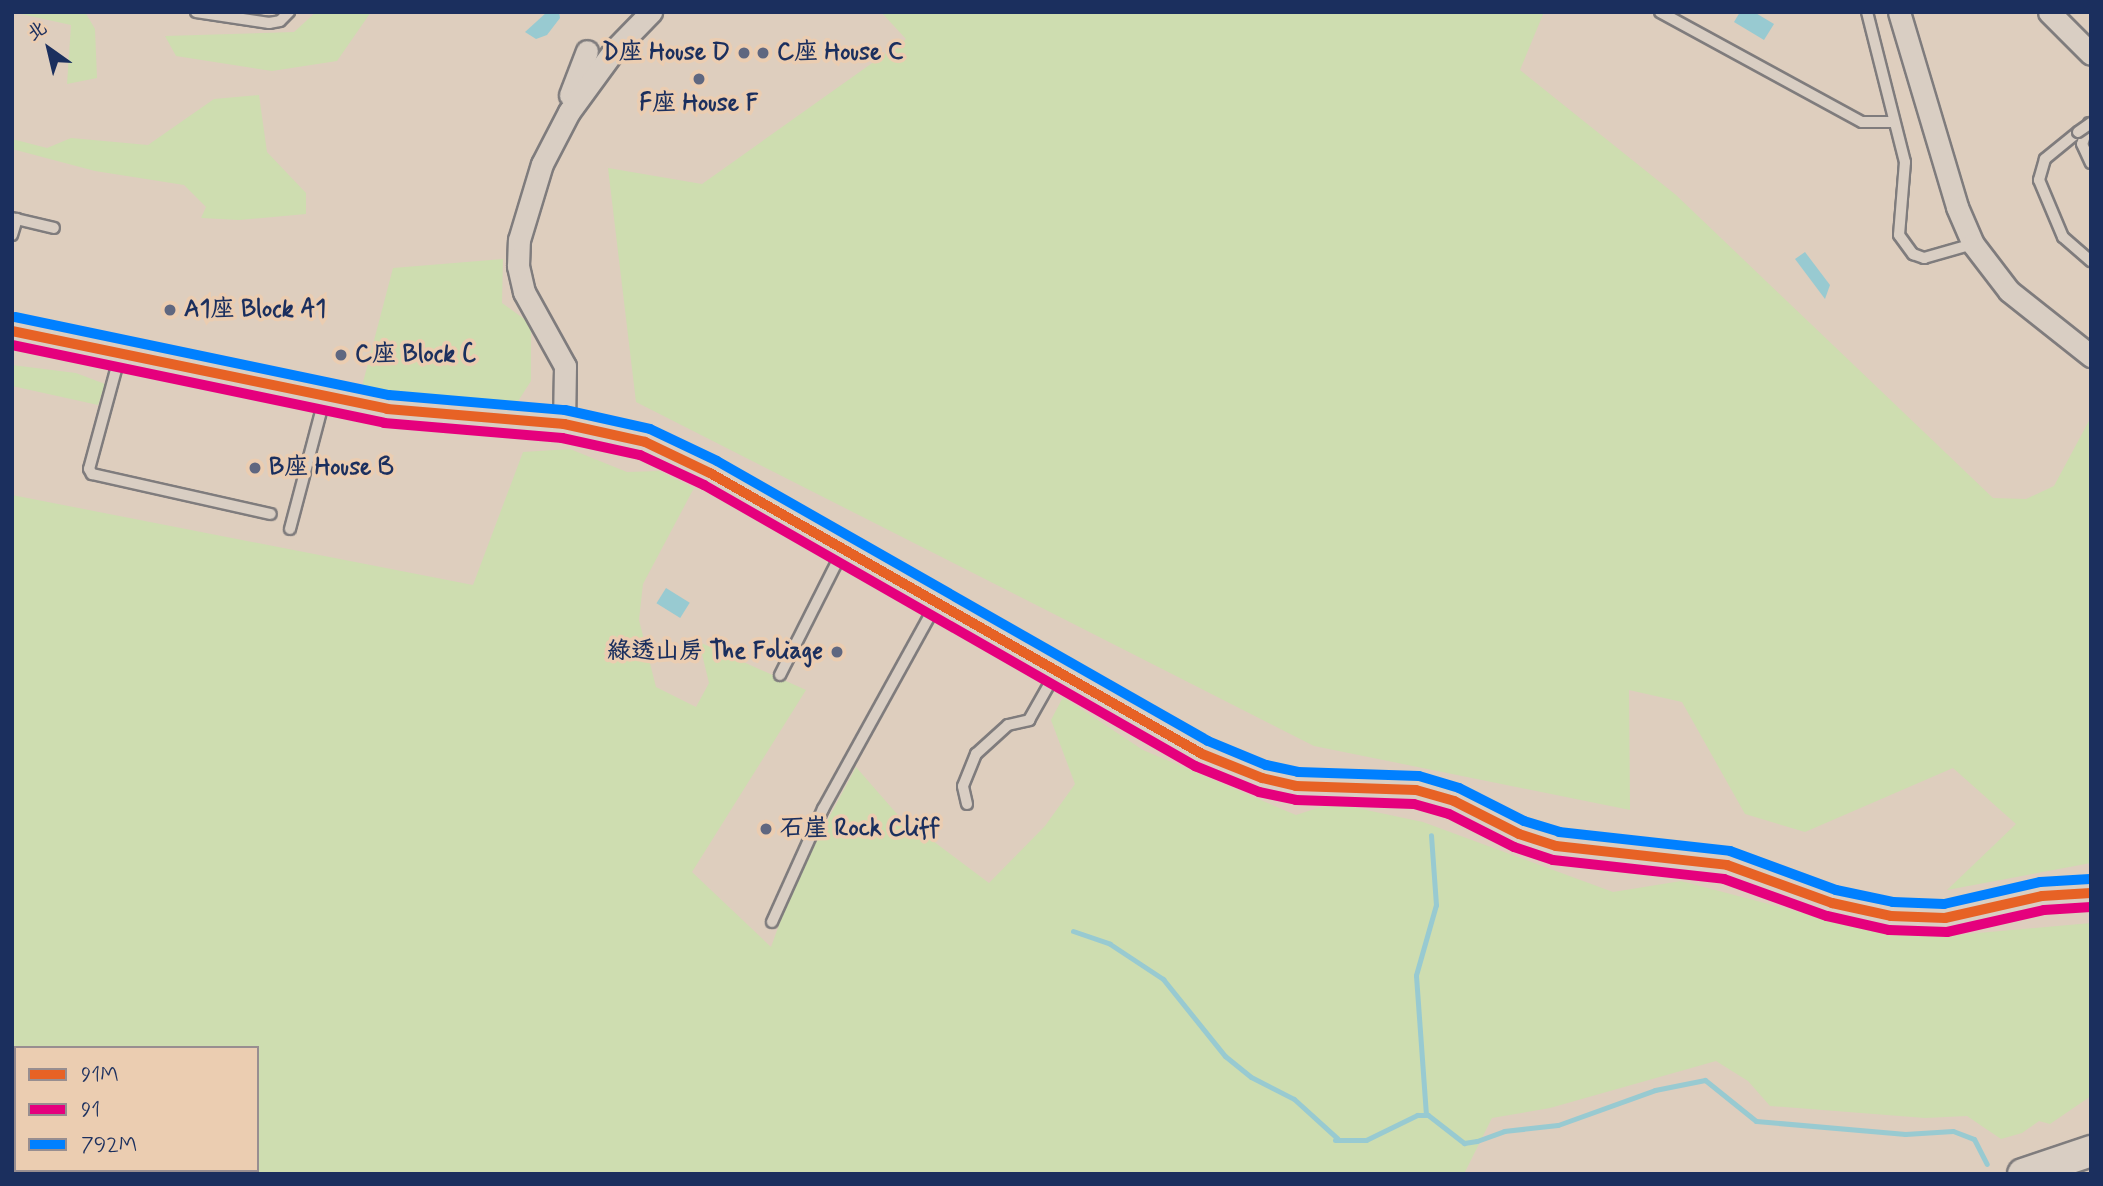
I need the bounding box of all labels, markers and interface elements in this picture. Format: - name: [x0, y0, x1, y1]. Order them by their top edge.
- north arrow: [14, 14, 84, 84]
- text: 北: [22, 16, 52, 47]
- place label: D座 House D: [603, 39, 730, 67]
- place label: C座 House C: [777, 39, 905, 67]
- marker: D座 House D: [736, 45, 752, 61]
- marker: C座 House C: [755, 45, 771, 61]
- marker: F座 House F: [691, 71, 707, 87]
- place label: F座 House F: [639, 90, 759, 118]
- place label: A1座 Block A1: [184, 296, 327, 324]
- marker: A1座 Block A1: [162, 302, 178, 318]
- place label: C座 Block C: [355, 341, 479, 369]
- marker: C座 Block C: [333, 347, 349, 363]
- place label: B座 House B: [269, 454, 393, 482]
- marker: B座 House B: [247, 460, 263, 476]
- place label: 綠透山房 The Foliage: [607, 638, 823, 666]
- marker: 綠透山房 The Foliage: [829, 644, 845, 660]
- place label: 石崖 Rock Cliff: [780, 815, 940, 843]
- marker: 石崖 Rock Cliff: [758, 821, 774, 837]
- legend: [14, 1046, 259, 1172]
- text: 91M: [81, 1061, 119, 1089]
- text: 91: [81, 1096, 100, 1124]
- text: 792M: [81, 1131, 137, 1159]

